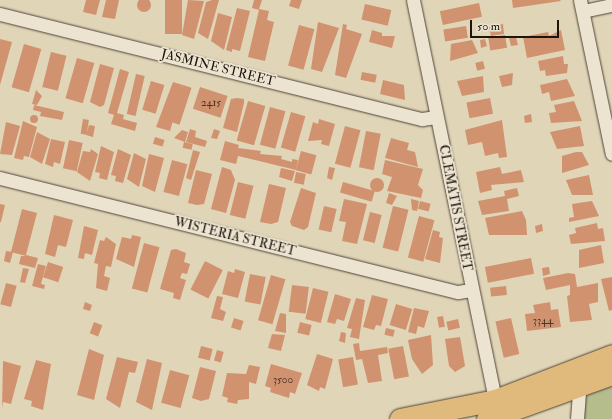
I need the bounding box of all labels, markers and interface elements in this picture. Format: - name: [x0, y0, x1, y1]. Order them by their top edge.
- scale bar: [472, 12, 561, 38]
- text: 50 m: [477, 19, 500, 34]
- street label: JASMINE STREET: [159, 46, 277, 90]
- house number: 2415: [201, 96, 221, 110]
- street label: CLEMATIS STREET: [435, 144, 475, 272]
- street label: WISTERIA STREET: [173, 214, 297, 260]
- house number: 3344: [533, 314, 553, 328]
- house number: 3500: [273, 373, 293, 387]

